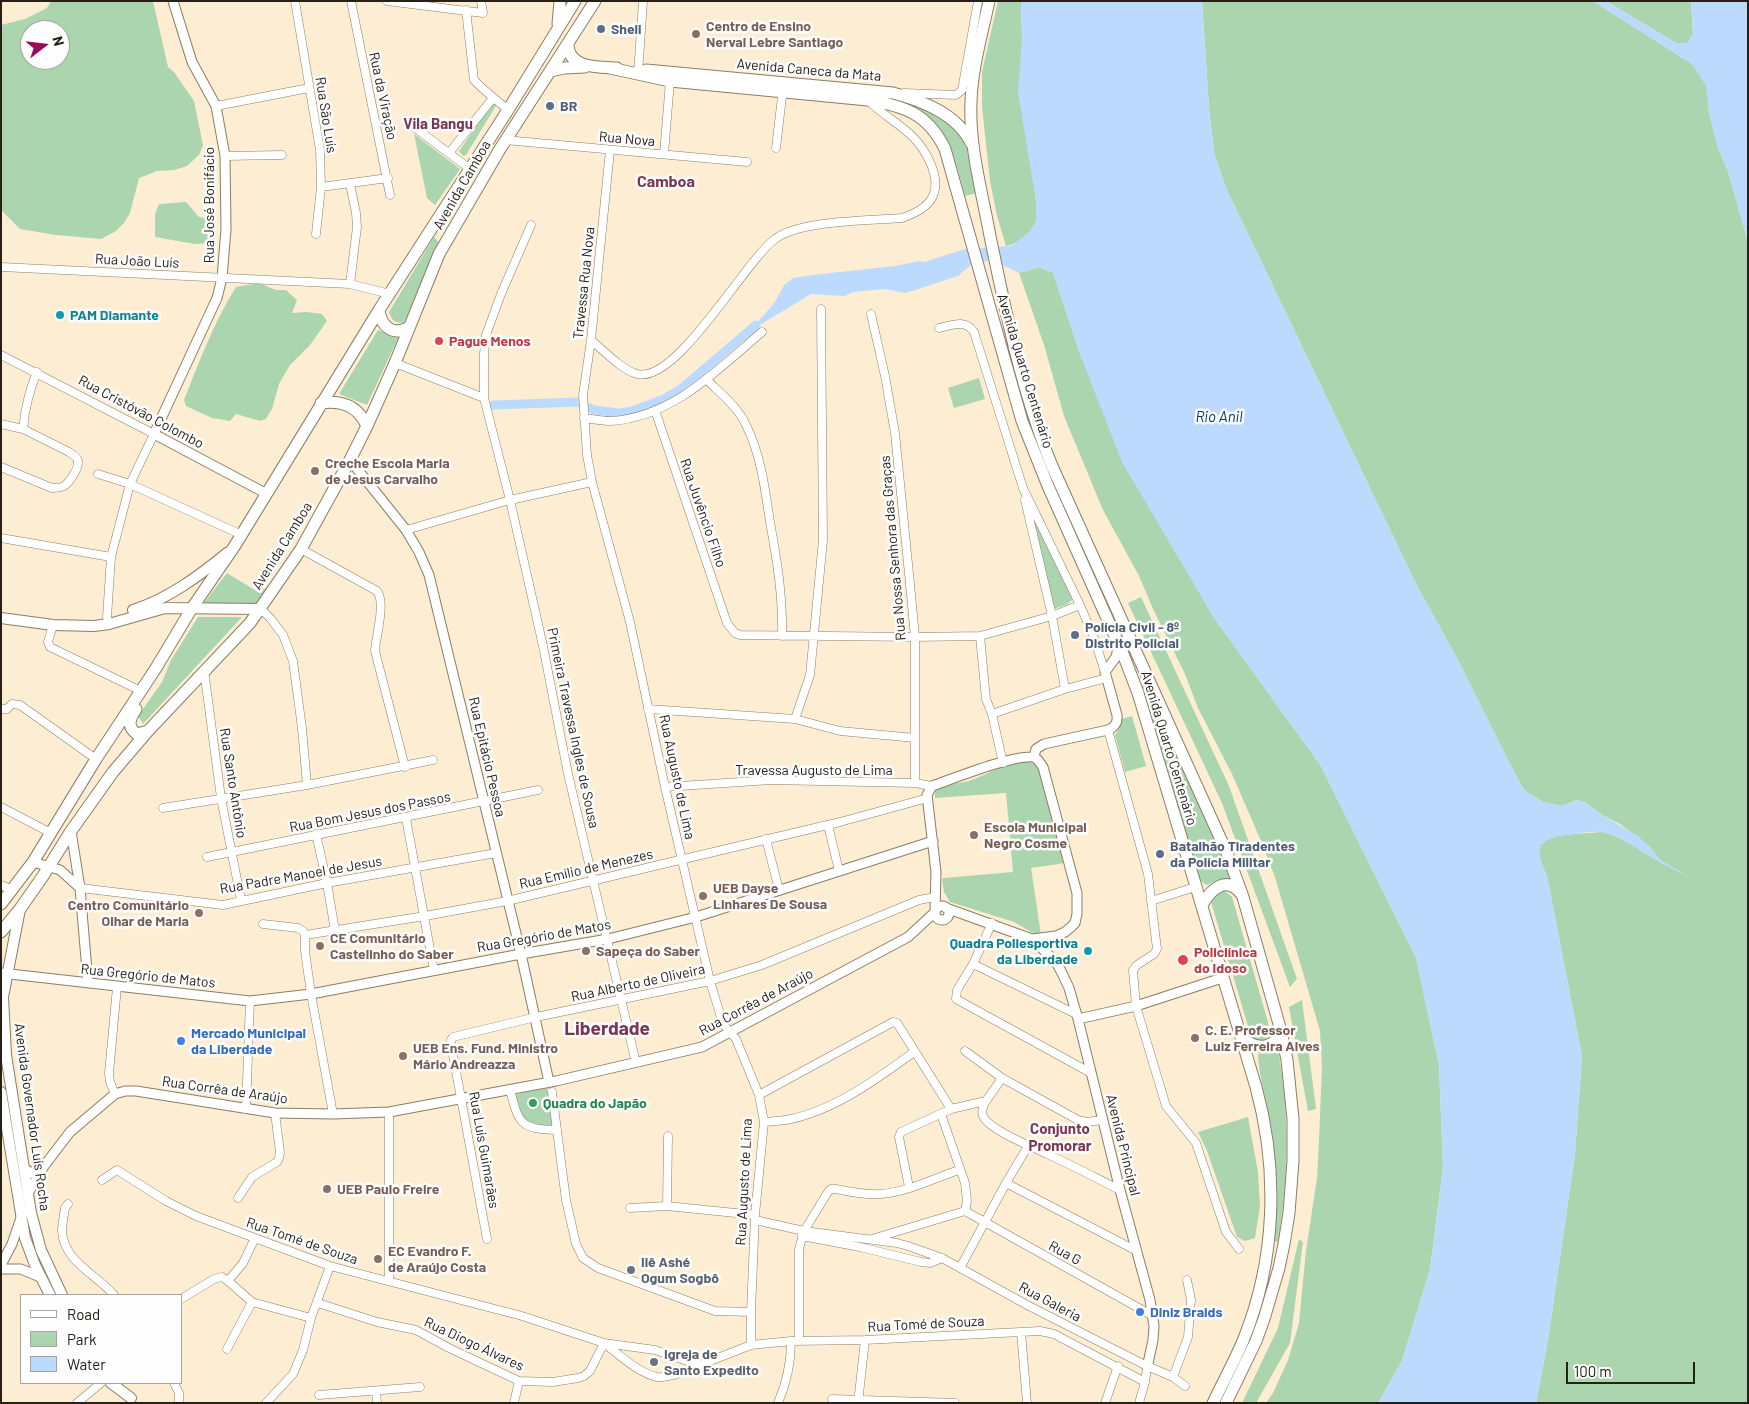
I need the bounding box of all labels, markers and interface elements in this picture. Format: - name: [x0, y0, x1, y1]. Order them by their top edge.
- place label: Centro de Ensino Nerval Lebre Santiago: [706, 18, 843, 50]
- north arrow: [20, 20, 70, 70]
- place label: Shell: [611, 21, 641, 37]
- marker: Shell: [595, 23, 607, 35]
- marker: Centro de Ensino Nerval Lebre Santiago: [690, 28, 702, 40]
- text: N: [49, 34, 68, 48]
- street label: Rua da Viração: [365, 50, 401, 142]
- street label: Avenida Caneca da Mata: [736, 55, 882, 85]
- street label: Rua São Luís: [312, 76, 340, 154]
- place label: BR: [560, 98, 577, 114]
- marker: BR: [544, 100, 556, 112]
- district label: Vila Bangu: [403, 115, 473, 133]
- street label: Rua Nova: [598, 128, 656, 150]
- street label: Avenida Camboa: [430, 137, 494, 233]
- street label: Rua José Bonifácio: [201, 147, 217, 263]
- district label: Camboa: [637, 172, 695, 192]
- street label: Travessa Rua Nova: [570, 226, 598, 340]
- street label: Rua João Luís: [94, 250, 180, 272]
- street label: Avenida Quarto Centenário: [993, 292, 1057, 450]
- place label: PAM Diamante: [70, 307, 159, 323]
- marker: PAM Diamante: [54, 309, 66, 321]
- place label: Pague Menos: [449, 333, 531, 349]
- marker: Pague Menos: [433, 335, 445, 347]
- street label: Rua Cristóvão Colombo: [75, 372, 207, 452]
- water label: Rio Anil: [1195, 408, 1243, 426]
- place label: Creche Escola Maria de Jesus Carvalho: [325, 455, 450, 488]
- street label: Rua Nossa Senhora das Graças: [877, 455, 909, 641]
- street label: Rua Juvêncio Filho: [676, 456, 730, 570]
- marker: Creche Escola Maria de Jesus Carvalho: [309, 465, 321, 477]
- street label: Avenida Camboa: [248, 499, 316, 593]
- place label: Polícia Civil - 8º Distrito Policial: [1085, 619, 1179, 652]
- street label: Primeira Travessa Ingles de Sousa: [544, 626, 602, 830]
- marker: Polícia Civil - 8º Distrito Policial: [1069, 629, 1081, 641]
- street label: Avenida Quarto Centenário: [1137, 669, 1201, 827]
- street label: Rua Epitácio Pessoa: [465, 695, 509, 819]
- street label: Rua Augusto de Lima: [656, 713, 698, 841]
- street label: Rua Santo Antônio: [216, 727, 250, 839]
- street label: Travessa Augusto de Lima: [735, 762, 893, 778]
- street label: Rua Bom Jesus dos Passos: [288, 788, 452, 836]
- place label: Escola Municipal Negro Cosme: [984, 819, 1087, 852]
- marker: Escola Municipal Negro Cosme: [968, 829, 980, 841]
- place label: Batalhão Tiradentes da Polícia Militar: [1170, 838, 1295, 870]
- street label: Rua Emílio de Menezes: [517, 845, 655, 893]
- marker: Batalhão Tiradentes da Polícia Militar: [1154, 848, 1166, 860]
- street label: Rua Padre Manoel de Jesus: [219, 852, 383, 898]
- place label: UEB Dayse Linhares De Sousa: [713, 880, 827, 912]
- marker: UEB Dayse Linhares De Sousa: [697, 890, 709, 902]
- place label: Centro Comunitário Olhar de Maria: [68, 897, 189, 930]
- marker: Centro Comunitário Olhar de Maria: [193, 907, 205, 919]
- street label: Rua Gregório de Matos: [476, 916, 612, 956]
- place label: CE Comunitário Castelinho do Saber: [330, 930, 454, 962]
- place label: Quadra Poliesportiva da Liberdade: [950, 935, 1078, 968]
- marker: CE Comunitário Castelinho do Saber: [314, 940, 326, 952]
- place label: Sapeça do Saber: [596, 943, 700, 959]
- place label: Policlínica do Idoso: [1194, 944, 1257, 976]
- marker: Sapeça do Saber: [580, 945, 592, 957]
- marker: Quadra Poliesportiva da Liberdade: [1082, 945, 1094, 957]
- marker: Policlínica do Idoso: [1176, 953, 1190, 967]
- street label: Rua Gregório de Matos: [80, 961, 216, 991]
- street label: Rua Alberto de Oliveira: [570, 961, 706, 1005]
- street label: Rua Corrêa de Araújo: [696, 965, 816, 1039]
- district label: Liberdade: [564, 1018, 650, 1040]
- street label: Avenida Governador Luís Rocha: [10, 1022, 54, 1212]
- place label: C. E. Professor Luiz Ferreira Alves: [1205, 1022, 1320, 1054]
- place label: Mercado Municipal da Liberdade: [191, 1025, 306, 1058]
- marker: C. E. Professor Luiz Ferreira Alves: [1189, 1032, 1201, 1044]
- marker: Mercado Municipal da Liberdade: [175, 1035, 187, 1047]
- place label: UEB Ens. Fund. Ministro Mário Andreazza: [413, 1040, 558, 1072]
- marker: UEB Ens. Fund. Ministro Mário Andreazza: [397, 1050, 409, 1062]
- street label: Rua Corrêa de Araújo: [161, 1073, 289, 1107]
- street label: Rua Luís Guimarães: [465, 1090, 503, 1210]
- street label: Avenida Principal: [1102, 1092, 1144, 1198]
- place label: Quadra do Japão: [543, 1095, 647, 1111]
- marker: Quadra do Japão: [527, 1097, 539, 1109]
- street label: Rua Augusto de Lima: [732, 1118, 756, 1246]
- district label: Conjunto Promorar: [1028, 1120, 1092, 1155]
- place label: UEB Paulo Freire: [337, 1181, 439, 1197]
- marker: UEB Paulo Freire: [321, 1183, 333, 1195]
- street label: Rua Tomé de Souza: [244, 1214, 360, 1268]
- street label: Rua G: [1046, 1237, 1084, 1269]
- place label: EC Evandro F. de Araújo Costa: [388, 1243, 486, 1276]
- marker: EC Evandro F. de Araújo Costa: [372, 1253, 384, 1265]
- place label: Ilê Ashé Ogum Sogbô: [641, 1254, 719, 1286]
- marker: Ilê Ashé Ogum Sogbô: [625, 1264, 637, 1276]
- street label: Rua Galeria: [1016, 1279, 1084, 1325]
- legend: [20, 1294, 182, 1384]
- place label: Diniz Braids: [1150, 1304, 1223, 1320]
- text: Road: [67, 1305, 100, 1323]
- marker: Diniz Braids: [1134, 1306, 1146, 1318]
- street label: Rua Tomé de Souza: [867, 1313, 985, 1335]
- street label: Rua Diogo Álvares: [421, 1314, 527, 1374]
- text: Park: [67, 1330, 96, 1348]
- place label: Igreja de Santo Expedito: [664, 1346, 759, 1378]
- scale bar: [1569, 1352, 1698, 1384]
- text: Water: [67, 1355, 106, 1373]
- marker: Igreja de Santo Expedito: [648, 1356, 660, 1368]
- text: 100 m: [1574, 1362, 1612, 1380]

